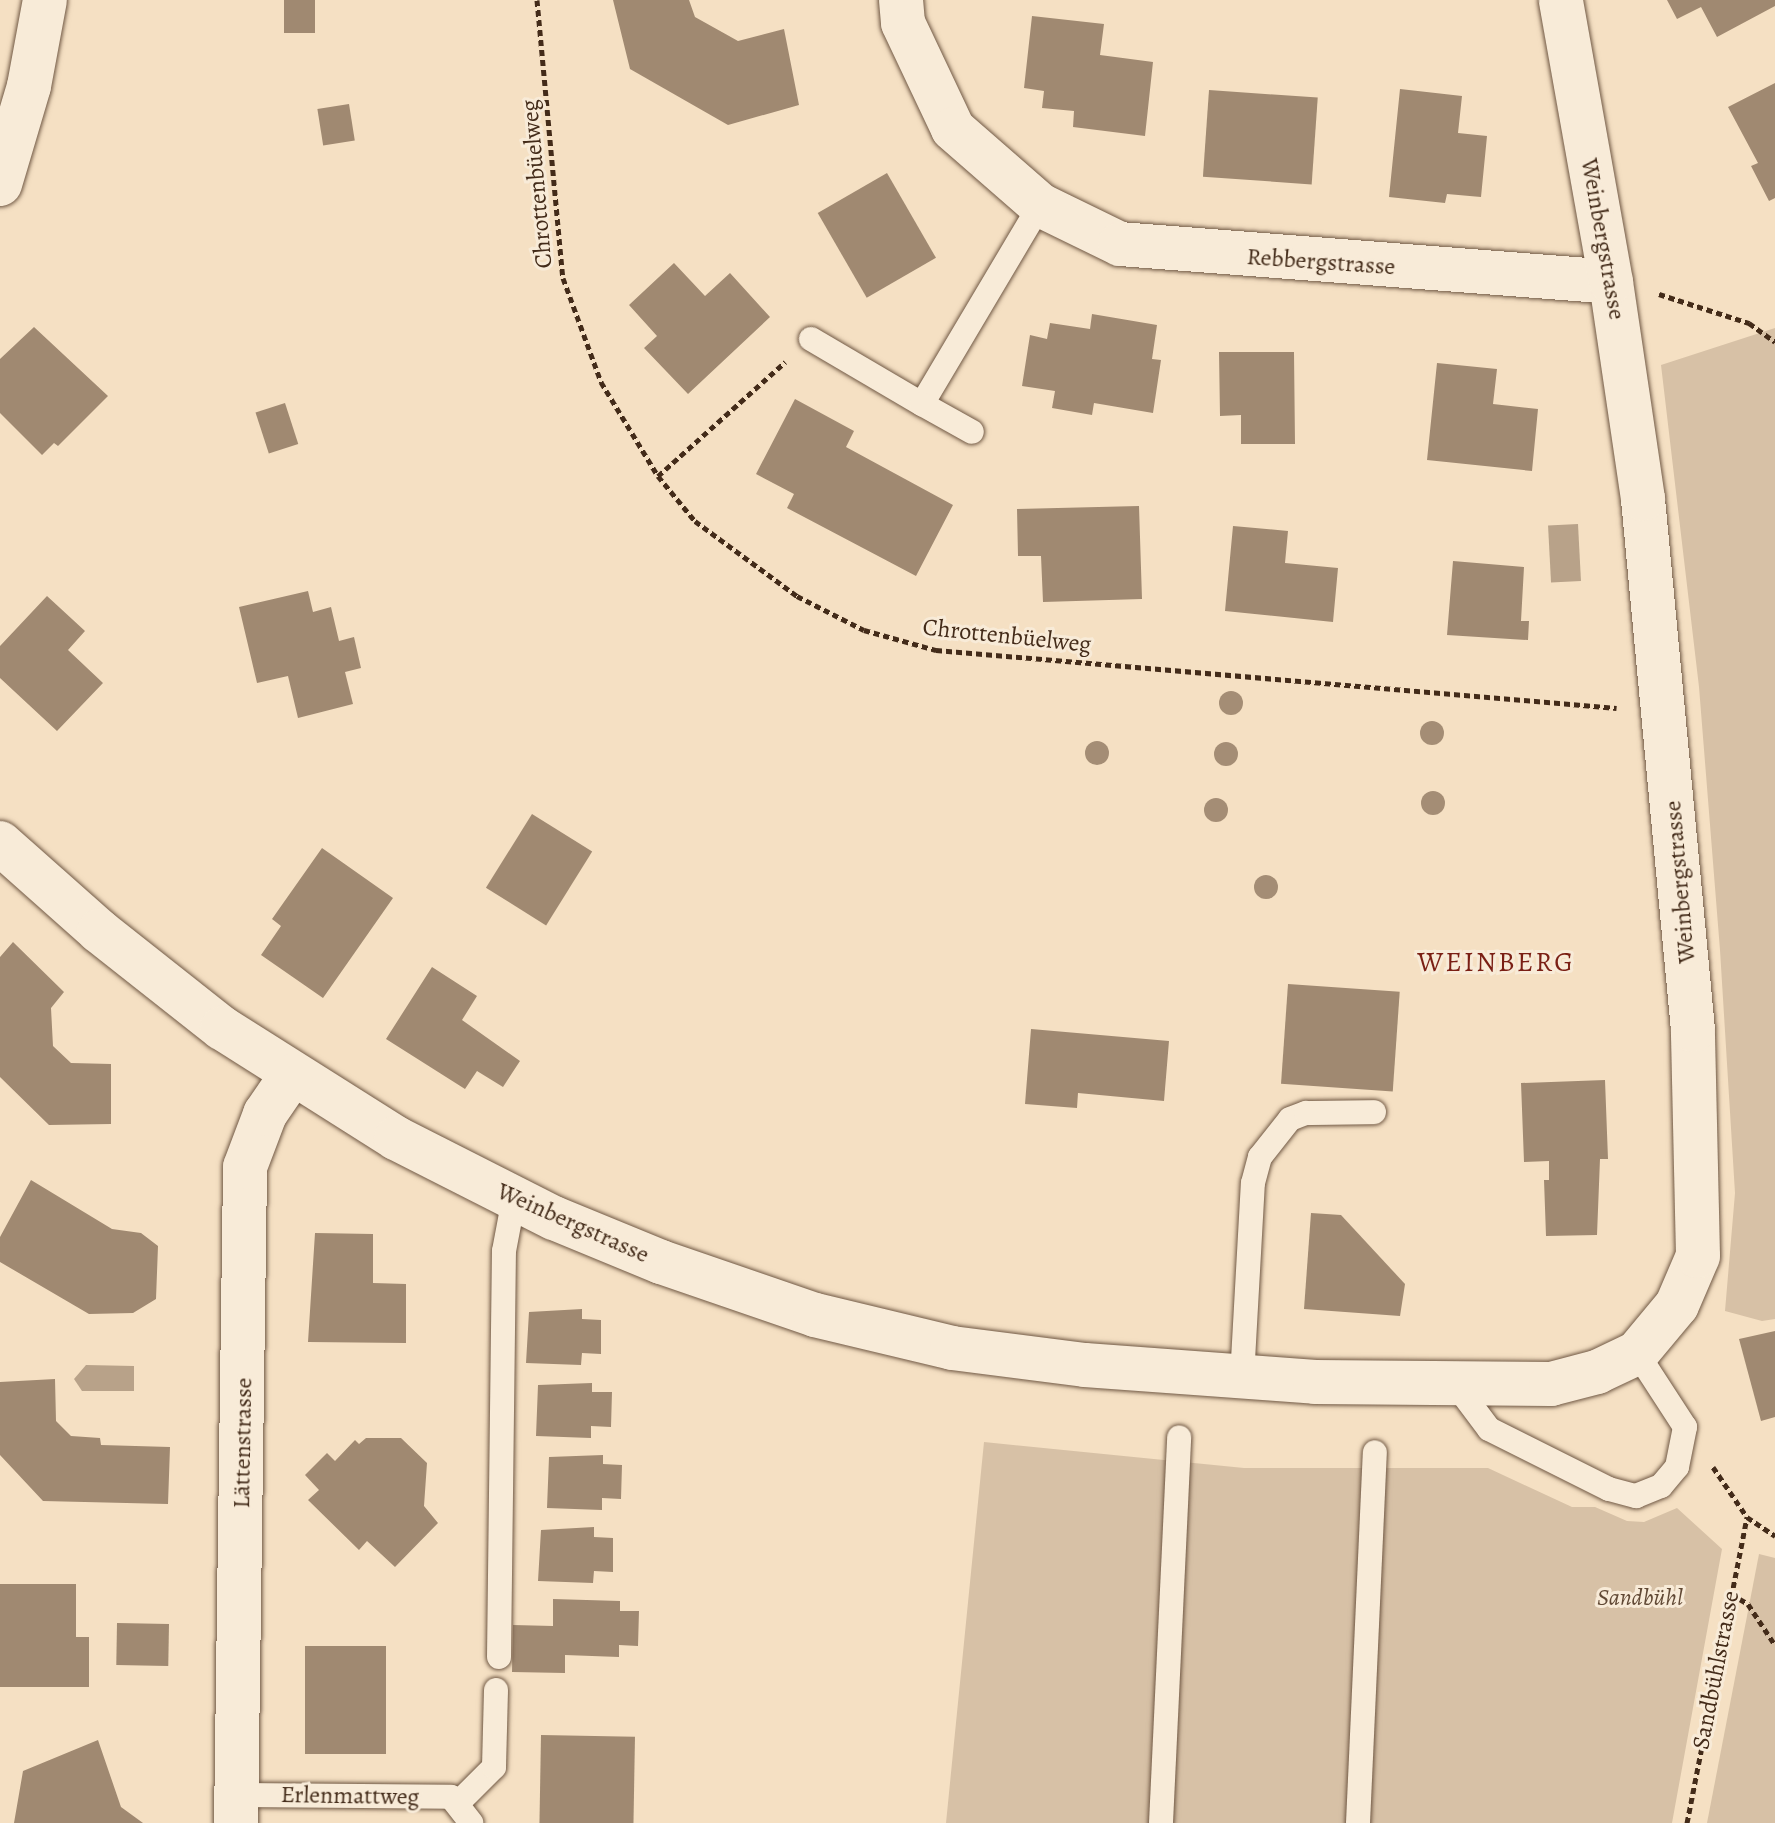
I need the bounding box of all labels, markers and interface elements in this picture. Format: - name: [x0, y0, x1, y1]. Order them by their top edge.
- street label: Chrottenbüelweg: [515, 98, 559, 270]
- street label: Weinbergstrasse: [1575, 156, 1631, 322]
- street label: Rebbergstrasse: [1246, 242, 1396, 282]
- street label: Chrottenbüelweg: [921, 613, 1093, 659]
- street label: Weinbergstrasse: [1659, 799, 1701, 965]
- district label: WEINBERG: [1417, 945, 1575, 979]
- street label: Weinbergstrasse: [493, 1177, 653, 1269]
- street label: Lättenstrasse: [227, 1377, 259, 1509]
- park label: Sandbühl: [1597, 1584, 1683, 1612]
- street label: Sandbühlstrasse: [1686, 1588, 1746, 1752]
- street label: Erlenmattweg: [281, 1780, 419, 1812]

